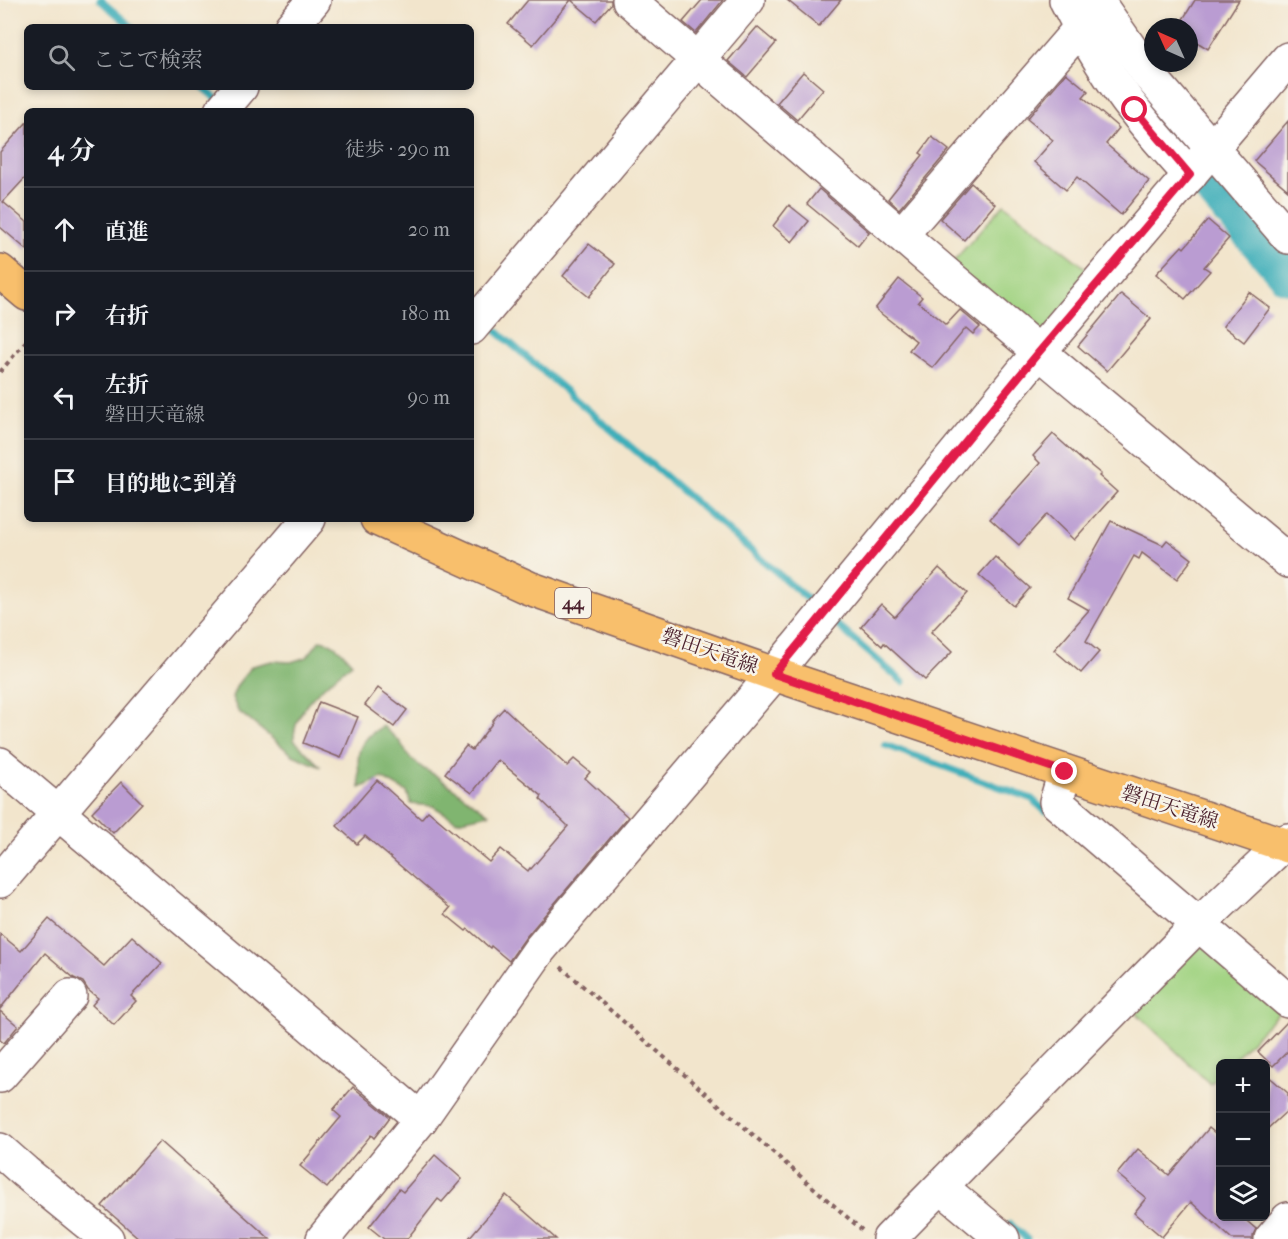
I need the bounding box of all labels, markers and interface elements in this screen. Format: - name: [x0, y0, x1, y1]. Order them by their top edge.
- north arrow: [1144, 18, 1198, 72]
- search box: [24, 24, 474, 90]
- icon: search: [45, 41, 78, 74]
- text: ここで検索: [93, 47, 203, 73]
- route start: [1121, 96, 1147, 122]
- text: 4 分: [48, 135, 95, 166]
- text: 徒歩 · 290 m: [345, 138, 450, 161]
- icon: ahead: [48, 213, 81, 246]
- text: 20 m: [408, 218, 450, 241]
- text: 直進: [105, 219, 149, 245]
- icon: right: [48, 297, 81, 330]
- text: 180 m: [401, 302, 450, 325]
- text: 右折: [105, 303, 149, 329]
- text: 左折: [105, 372, 149, 398]
- icon: left: [48, 381, 81, 414]
- text: 90 m: [408, 386, 450, 409]
- text: 磐田天竜線: [105, 403, 205, 426]
- icon: arrive: [48, 465, 81, 498]
- text: 目的地に到着: [105, 471, 237, 497]
- road number: 44: [555, 588, 591, 618]
- street label: 磐田天竜線: [659, 624, 761, 678]
- route end: [1051, 758, 1077, 784]
- street label: 磐田天竜線: [1119, 781, 1221, 833]
- map controls: [1216, 1059, 1270, 1221]
- button: +: [1216, 1059, 1270, 1113]
- button: −: [1216, 1113, 1270, 1167]
- button: layers: [1216, 1167, 1270, 1221]

